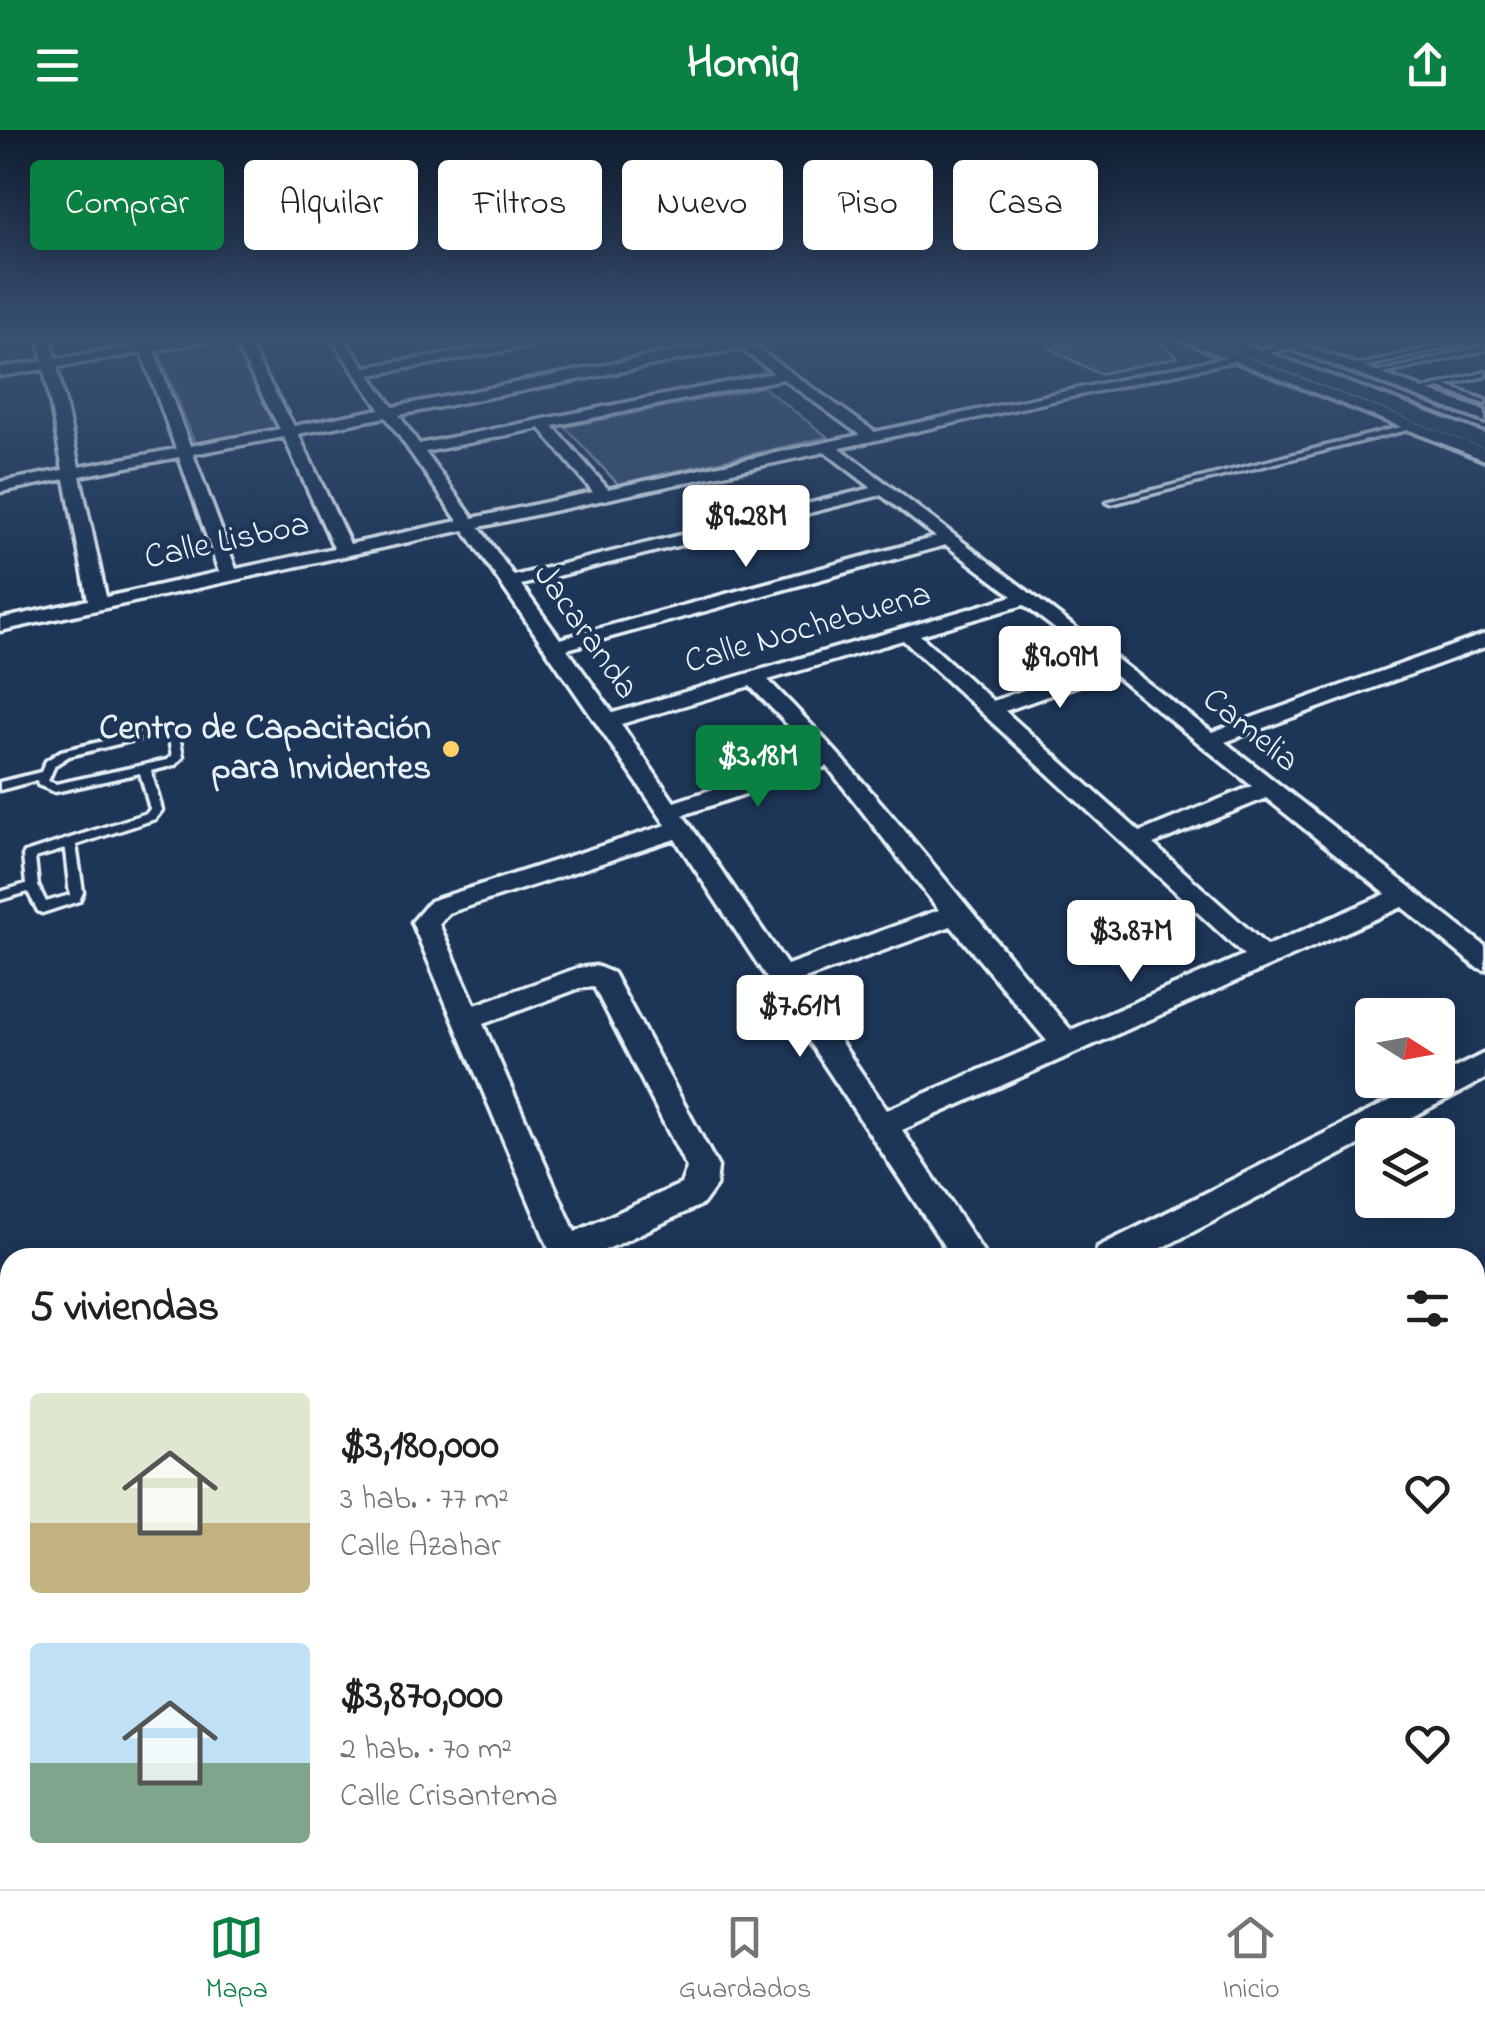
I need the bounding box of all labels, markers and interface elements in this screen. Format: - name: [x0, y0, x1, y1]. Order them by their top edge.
- text: Homiq: [687, 32, 798, 98]
- icon: menu: [30, 38, 85, 93]
- icon: share: [1400, 38, 1455, 93]
- chip: Comprar: [30, 160, 224, 250]
- chip: Alquilar: [244, 160, 418, 250]
- chip: Filtros: [438, 160, 602, 250]
- chip: Nuevo: [622, 160, 783, 250]
- chip: Piso: [803, 160, 933, 250]
- chip: Casa: [953, 160, 1098, 250]
- pin: $9.28M: [665, 485, 827, 570]
- text: $9.28M: [705, 494, 787, 541]
- street label: Calle Lisboa: [140, 500, 314, 584]
- street label: Jacaranda: [519, 553, 651, 711]
- street label: Calle Nochebuena: [679, 569, 937, 689]
- pin: $9.09M: [979, 626, 1141, 711]
- text: $9.09M: [1021, 635, 1099, 682]
- street label: Camelia: [1190, 676, 1310, 786]
- place label: Centro de Capacitación para Invidentes: [99, 704, 431, 795]
- pin: $3.18M: [677, 725, 839, 810]
- text: $3.18M: [718, 734, 798, 781]
- marker: Centro de Capacitación para Invidentes: [440, 738, 462, 760]
- pin: $3.87M: [1050, 900, 1212, 985]
- text: $3.87M: [1089, 909, 1173, 956]
- pin: $7.61M: [719, 975, 881, 1060]
- text: $7.61M: [759, 984, 841, 1031]
- north arrow: [1355, 998, 1455, 1098]
- map controls: [1355, 998, 1455, 1218]
- button: layers: [1355, 1118, 1455, 1218]
- text: 5 viviendas: [30, 1278, 219, 1339]
- icon: filters: [1400, 1281, 1455, 1336]
- text: $3,180,000: [340, 1416, 499, 1477]
- icon: home: [110, 1433, 230, 1553]
- icon: heart: [1400, 1466, 1455, 1521]
- text: 3 hab. · 77 m²: [340, 1477, 509, 1524]
- text: Calle Azahar: [340, 1524, 501, 1571]
- text: $3,870,000: [340, 1666, 503, 1727]
- icon: home: [110, 1683, 230, 1803]
- icon: heart: [1400, 1716, 1455, 1771]
- text: 2 hab. · 70 m²: [340, 1727, 512, 1774]
- text: Calle Crisantema: [340, 1774, 558, 1821]
- tab: Mapa: [205, 1910, 268, 2011]
- tab: Guardados: [679, 1910, 811, 2011]
- tab: Inicio: [1222, 1910, 1280, 2011]

